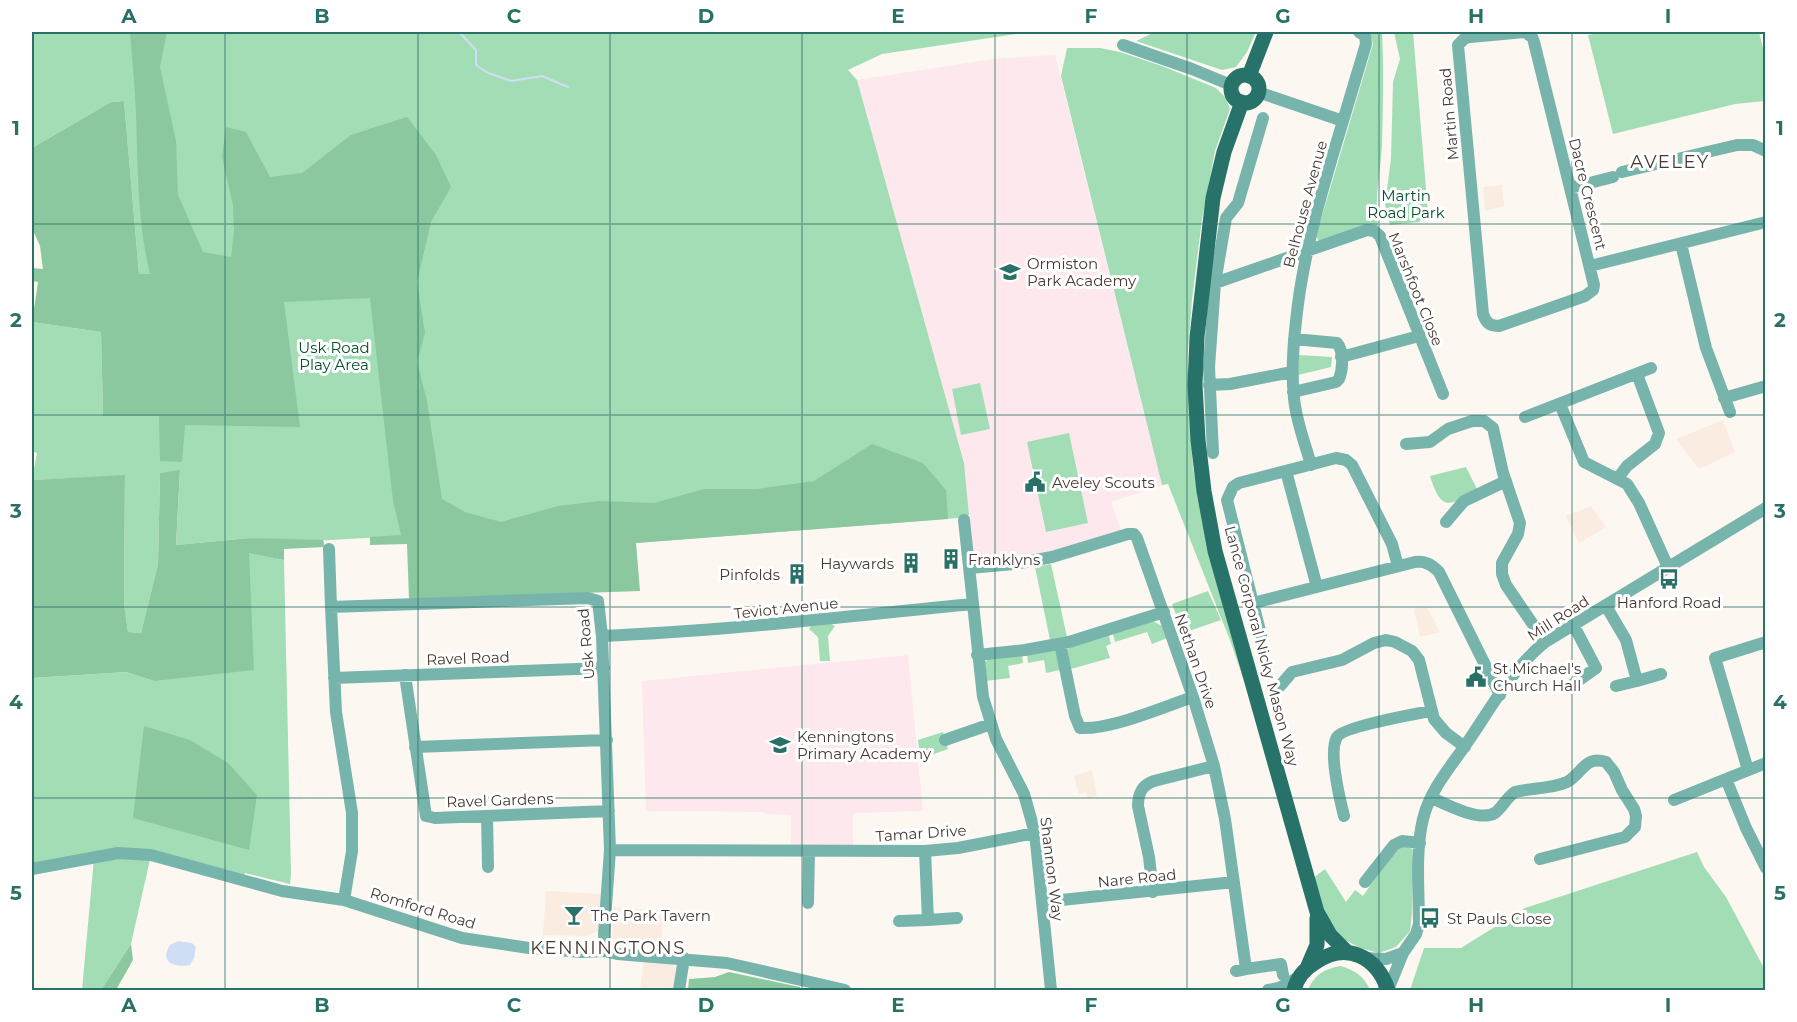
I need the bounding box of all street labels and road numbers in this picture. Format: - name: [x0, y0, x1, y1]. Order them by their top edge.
- street label: Martin Road: [1435, 67, 1463, 161]
- street label: Dacre Crescent: [1565, 136, 1611, 252]
- street label: Belhouse Avenue: [1279, 138, 1331, 270]
- street label: Marshfoot Close: [1385, 229, 1447, 349]
- street label: Lance Corporal Nicky Mason Way: [1221, 524, 1304, 769]
- street label: Mill Road: [1524, 591, 1592, 645]
- street label: Teviot Avenue: [733, 593, 839, 623]
- street label: Usk Road: [573, 608, 599, 680]
- street label: Nethan Drive: [1171, 611, 1221, 711]
- street label: Ravel Road: [426, 647, 510, 669]
- street label: Ravel Gardens: [446, 789, 554, 811]
- street label: Shannon Way: [1036, 816, 1068, 923]
- street label: Tamar Drive: [875, 820, 967, 846]
- street label: Nare Road: [1097, 864, 1177, 892]
- street label: Romford Road: [368, 883, 478, 933]

